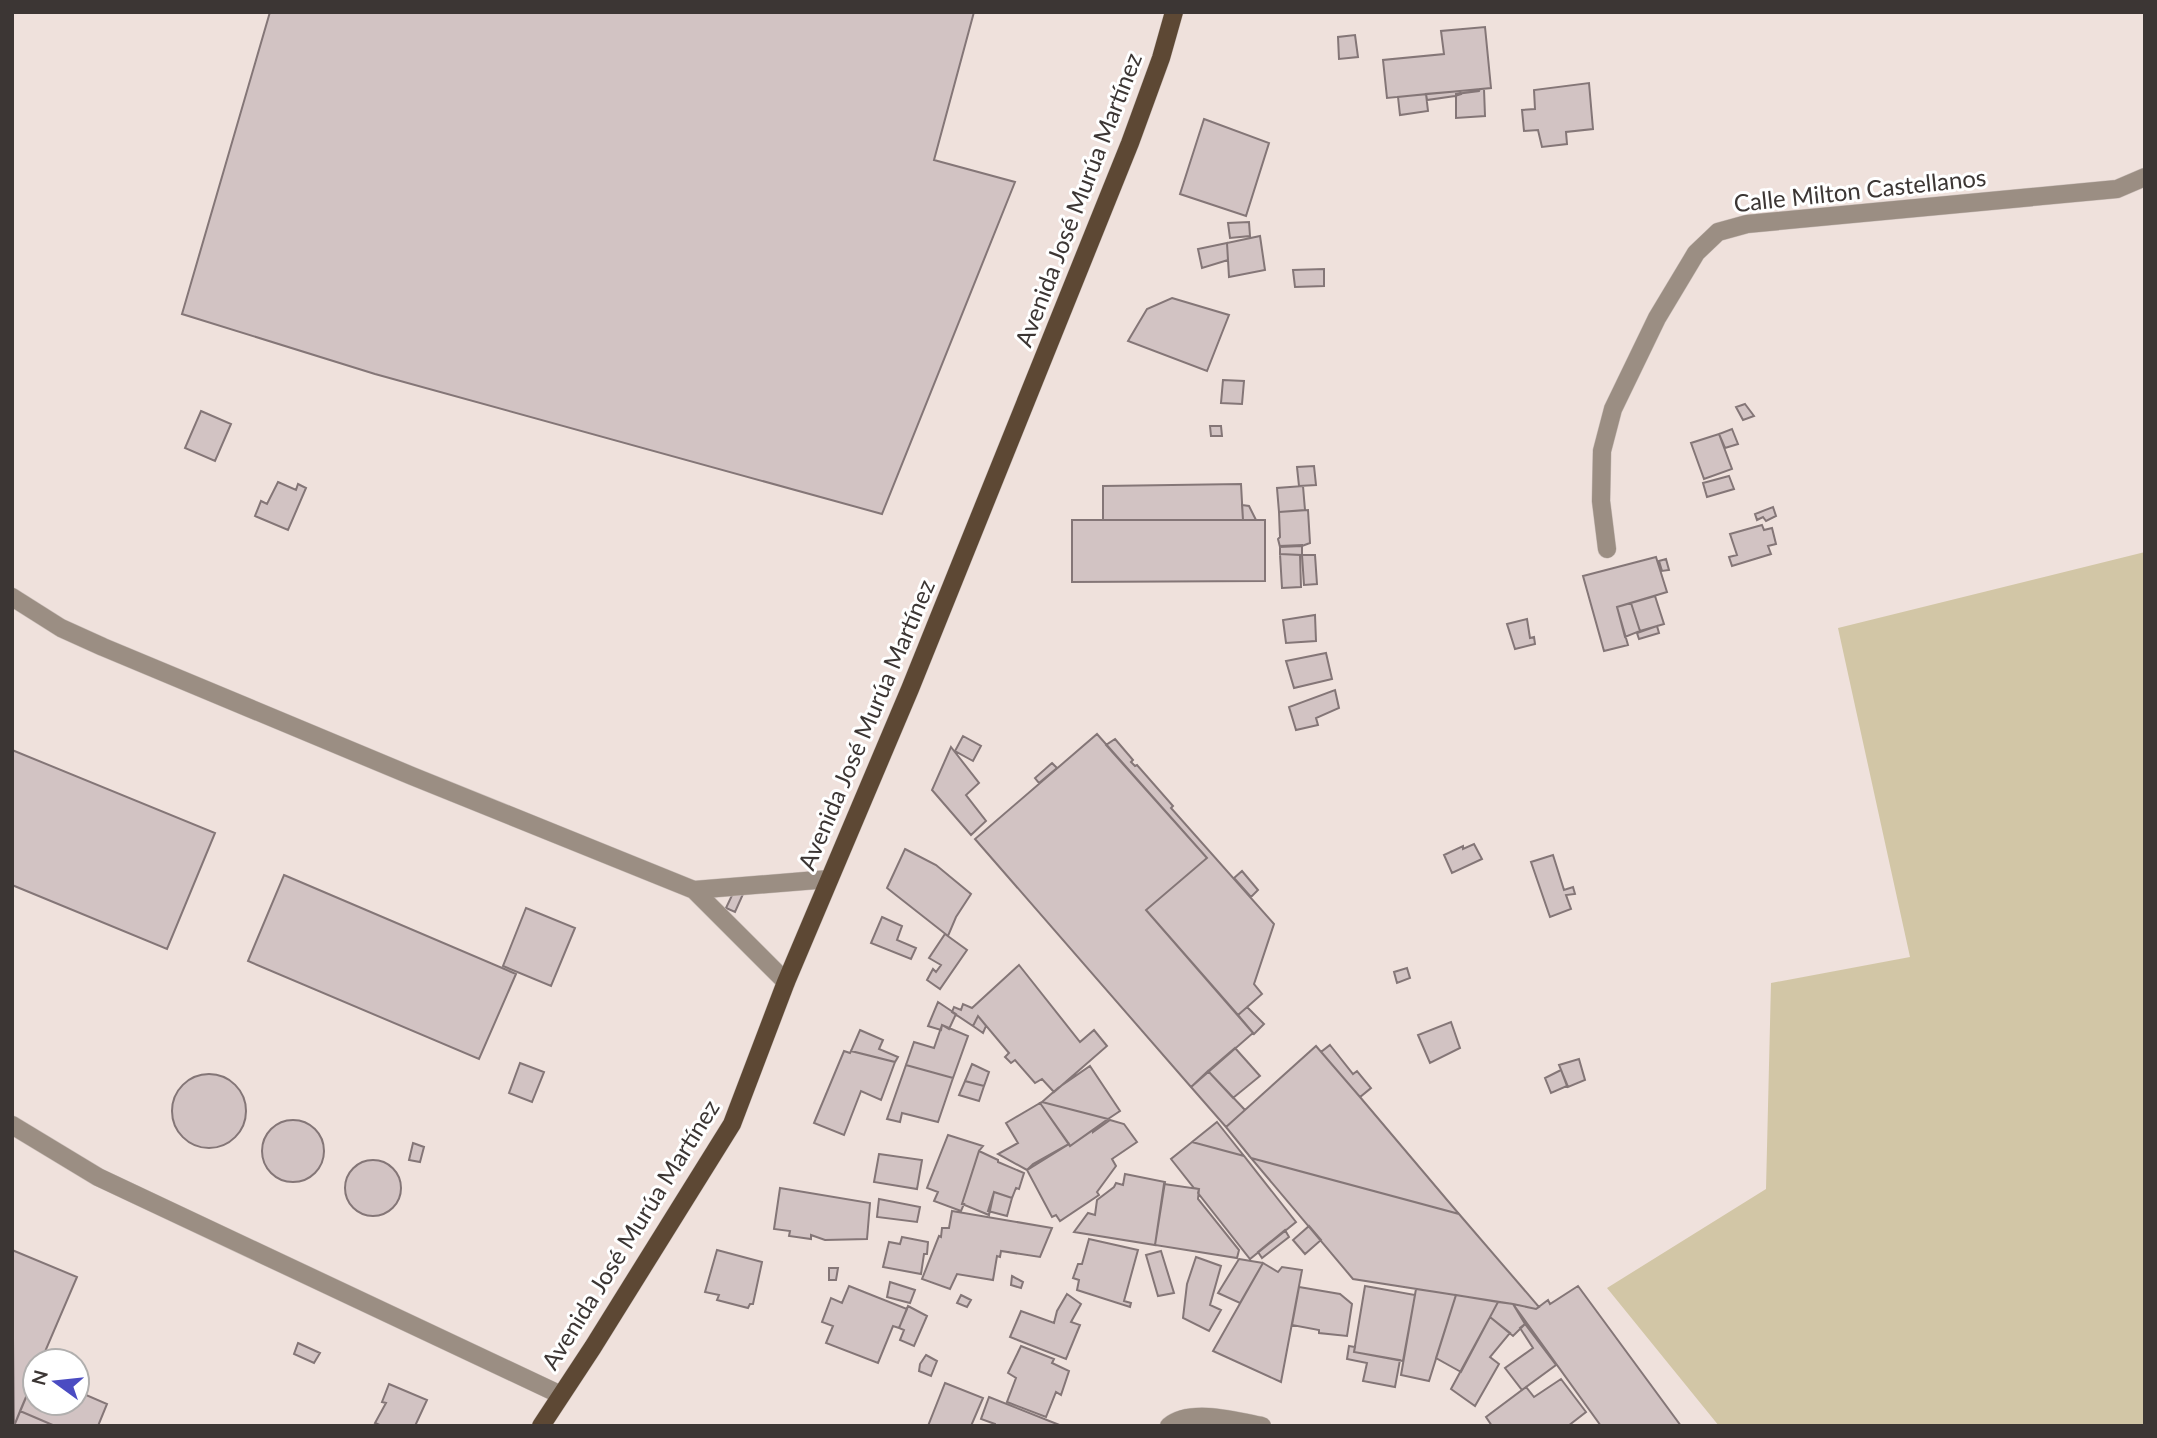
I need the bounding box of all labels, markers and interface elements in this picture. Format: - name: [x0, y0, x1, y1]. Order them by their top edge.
- street label: Avenida José Murúa Martínez: [1008, 48, 1147, 350]
- street label: Calle Milton Castellanos: [1732, 162, 1987, 217]
- street label: Avenida José Murúa Martínez: [791, 575, 940, 874]
- street label: Avenida José Murúa Martínez: [535, 1094, 725, 1374]
- north arrow: [21, 1347, 91, 1417]
- text: N: [26, 1367, 52, 1388]

